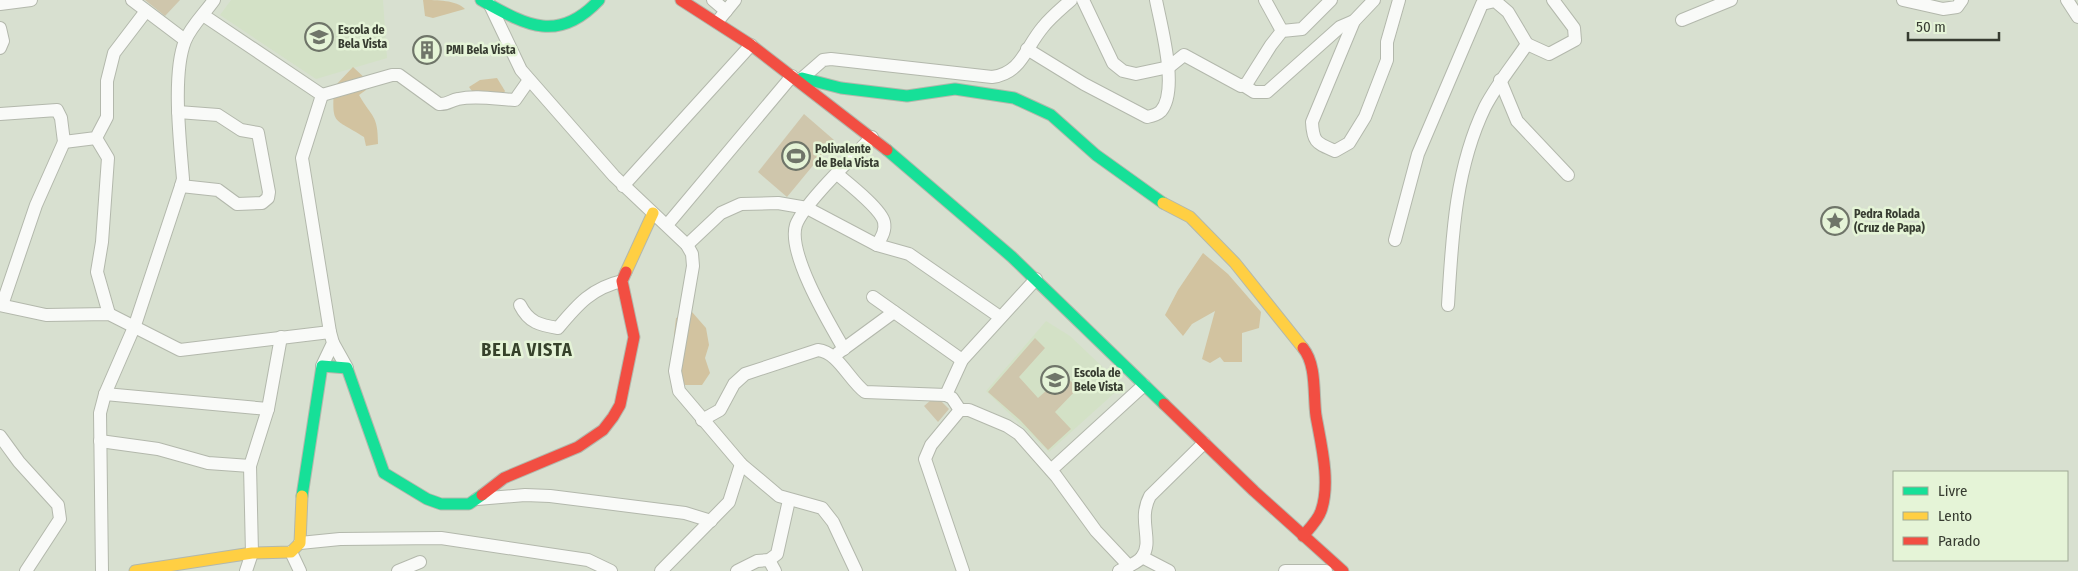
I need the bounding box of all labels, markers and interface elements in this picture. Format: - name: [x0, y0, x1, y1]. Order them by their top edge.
- scale bar: [1908, 10, 1999, 42]
- text: 50 m: [1916, 18, 1946, 36]
- school or university icon: Escola de Bela Vista: [304, 22, 334, 52]
- place label: Escola de Bela Vista: [338, 23, 387, 51]
- building icon: PMI Bela Vista: [412, 35, 442, 65]
- place label: PMI Bela Vista: [446, 43, 516, 57]
- sports icon: Polivalente de Bela Vista: [781, 141, 811, 171]
- place label: Polivalente de Bela Vista: [815, 142, 879, 170]
- place icon: Pedra Rolada (Cruz de Papa): [1820, 206, 1850, 236]
- place label: Pedra Rolada (Cruz de Papa): [1854, 207, 1925, 235]
- district label: BELA VISTA: [481, 339, 573, 361]
- school or university icon: Escola de Bele Vista: [1040, 365, 1070, 395]
- place label: Escola de Bele Vista: [1074, 366, 1123, 394]
- legend: [1893, 471, 2068, 561]
- text: Livre: [1938, 482, 1967, 500]
- text: Lento: [1938, 507, 1972, 525]
- text: Parado: [1938, 532, 1981, 550]

